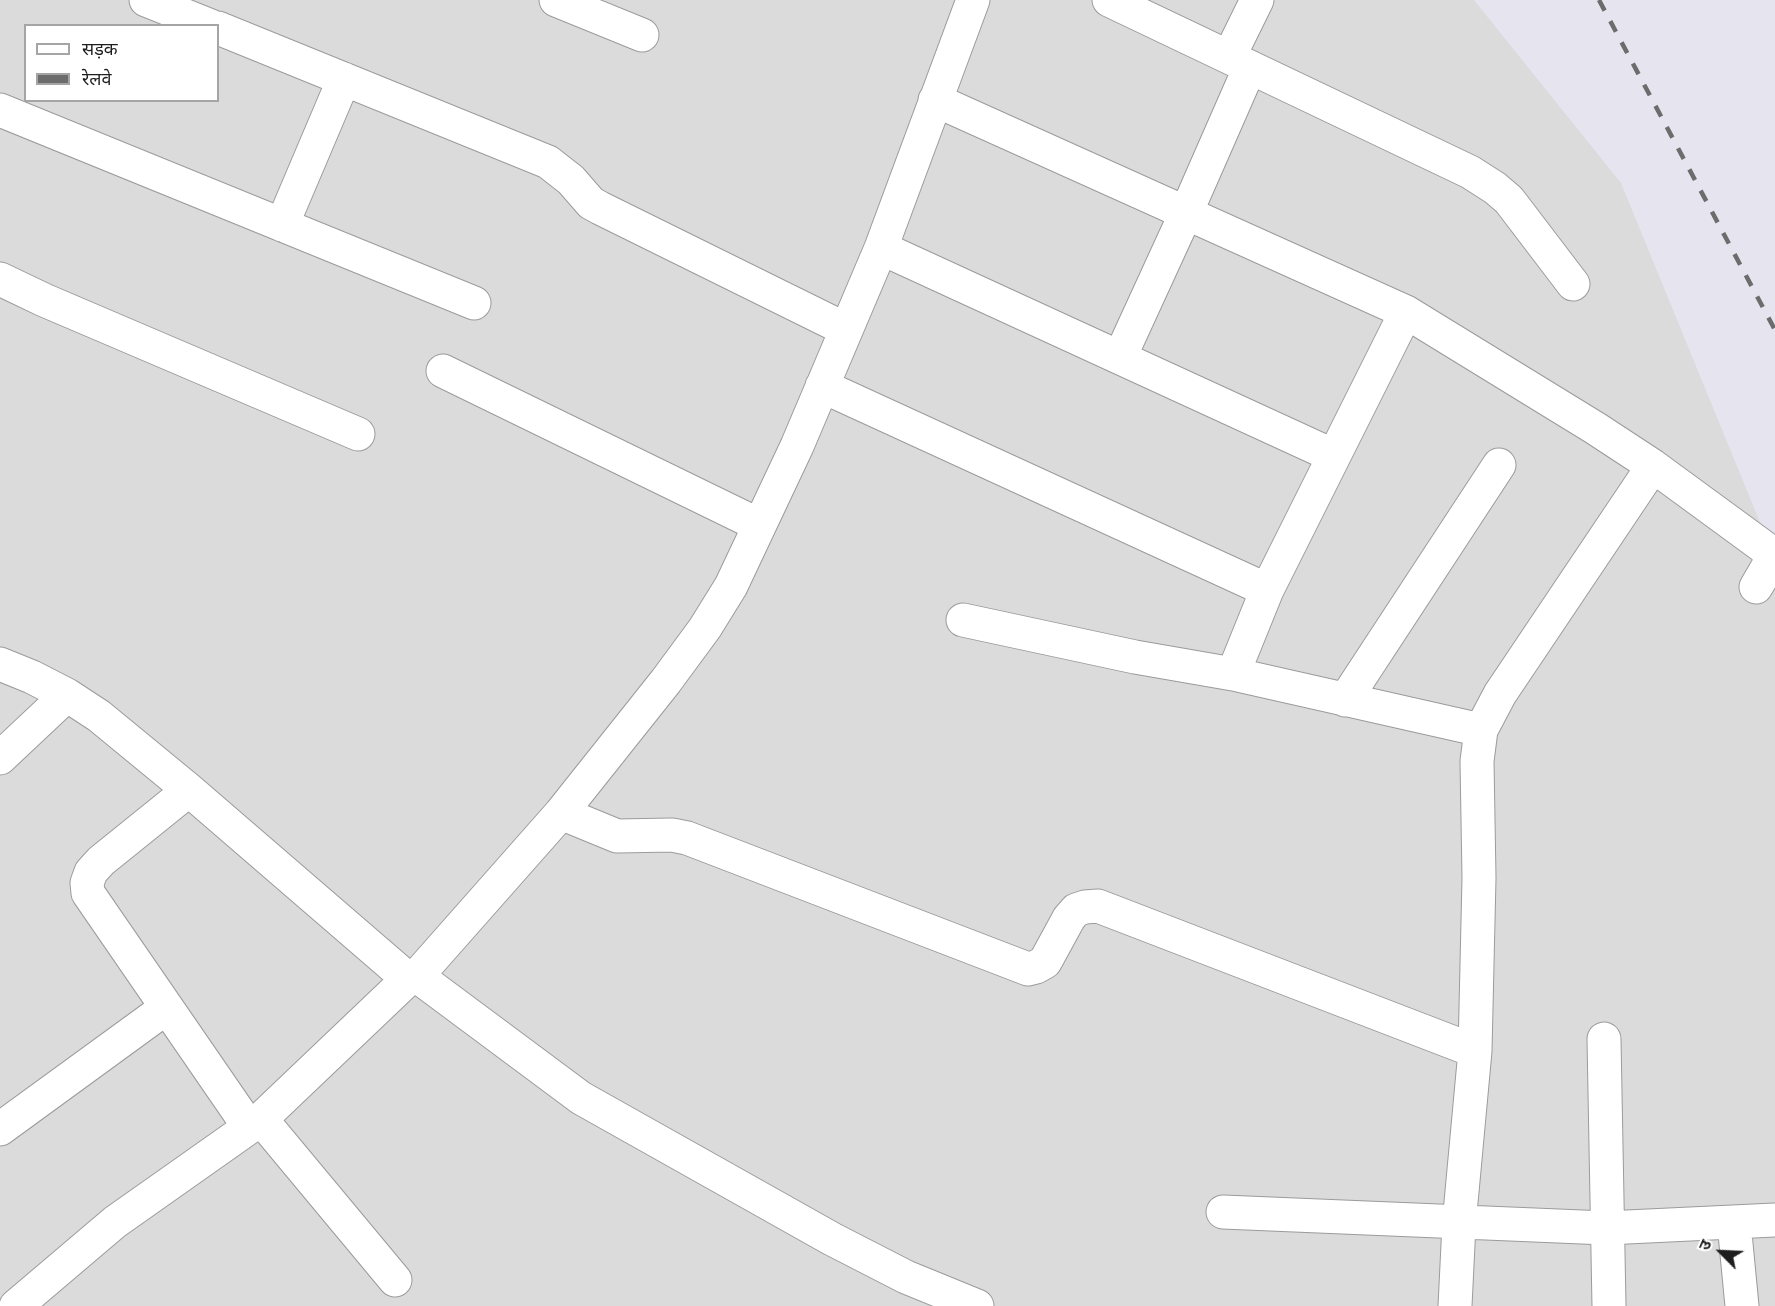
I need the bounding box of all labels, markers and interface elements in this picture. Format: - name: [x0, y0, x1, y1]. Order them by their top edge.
- legend: [24, 24, 219, 102]
- text: सड़क: [82, 37, 118, 59]
- text: रेलवे: [82, 67, 112, 89]
- north arrow: [1691, 1222, 1751, 1282]
- text: उ: [1694, 1236, 1715, 1253]

